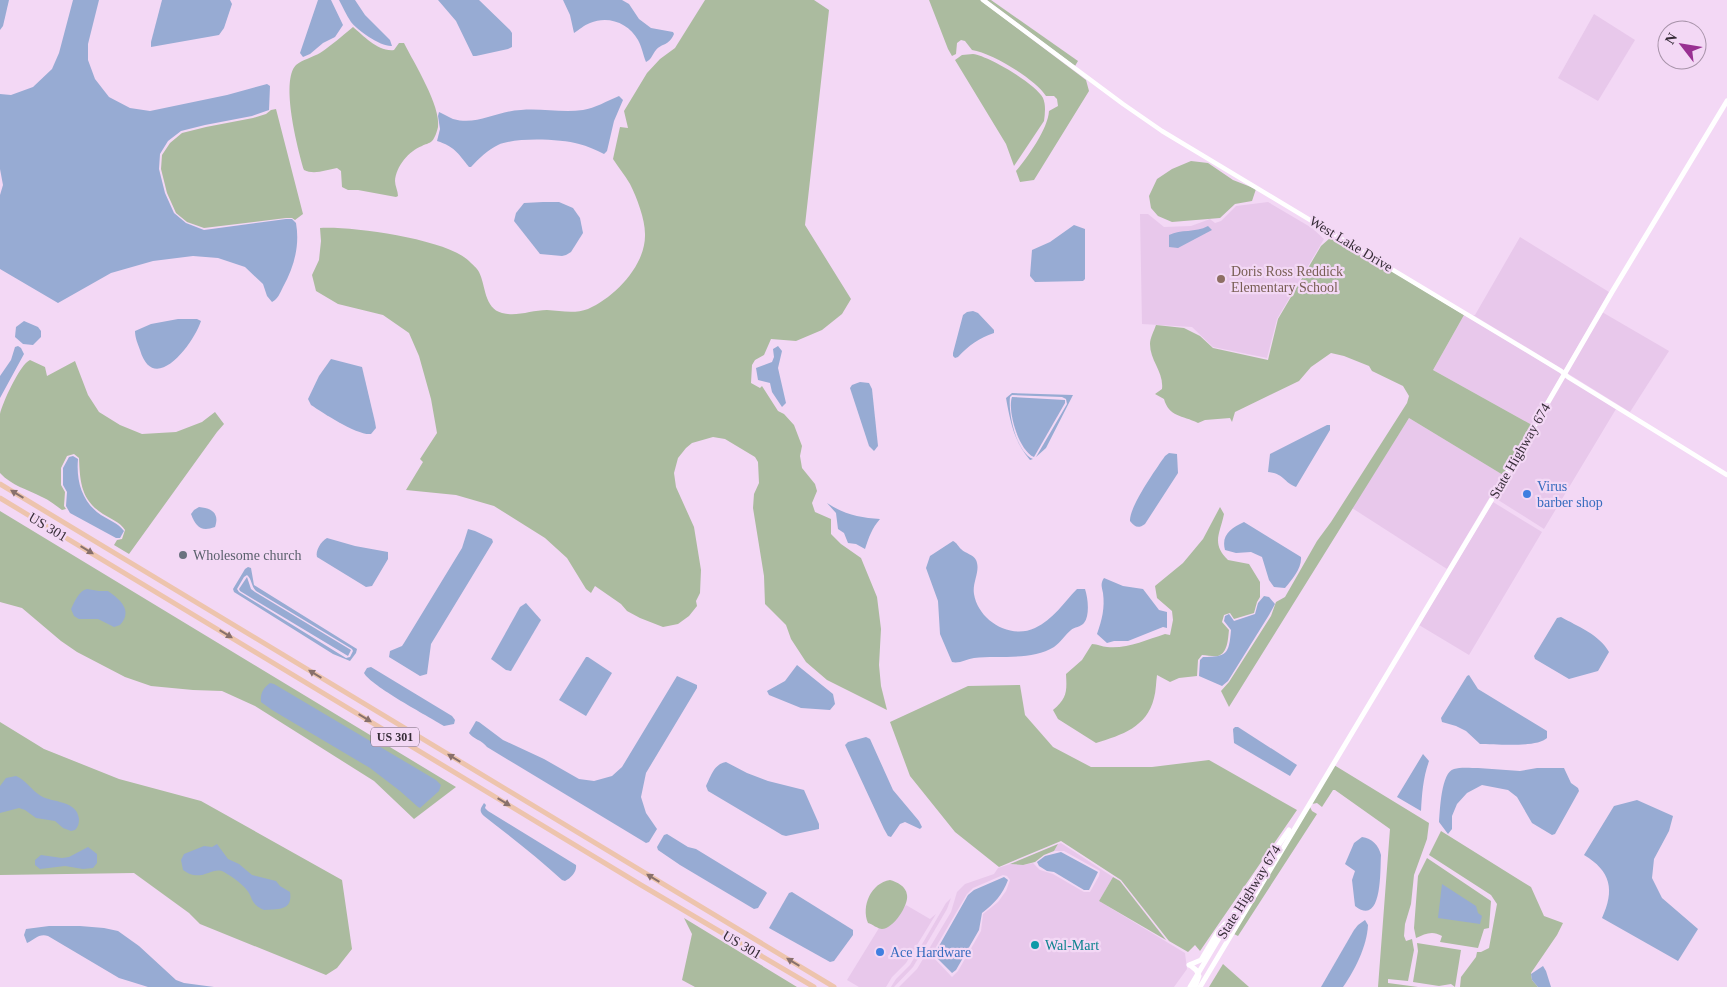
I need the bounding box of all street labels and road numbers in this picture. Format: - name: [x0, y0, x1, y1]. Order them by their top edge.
- street label: West Lake Drive: [1307, 213, 1395, 275]
- street label: State Highway 674: [1487, 401, 1553, 501]
- street label: US 301: [26, 510, 70, 544]
- road number: US 301: [371, 728, 419, 746]
- street label: State Highway 674: [1214, 843, 1284, 941]
- street label: US 301: [720, 928, 764, 962]

